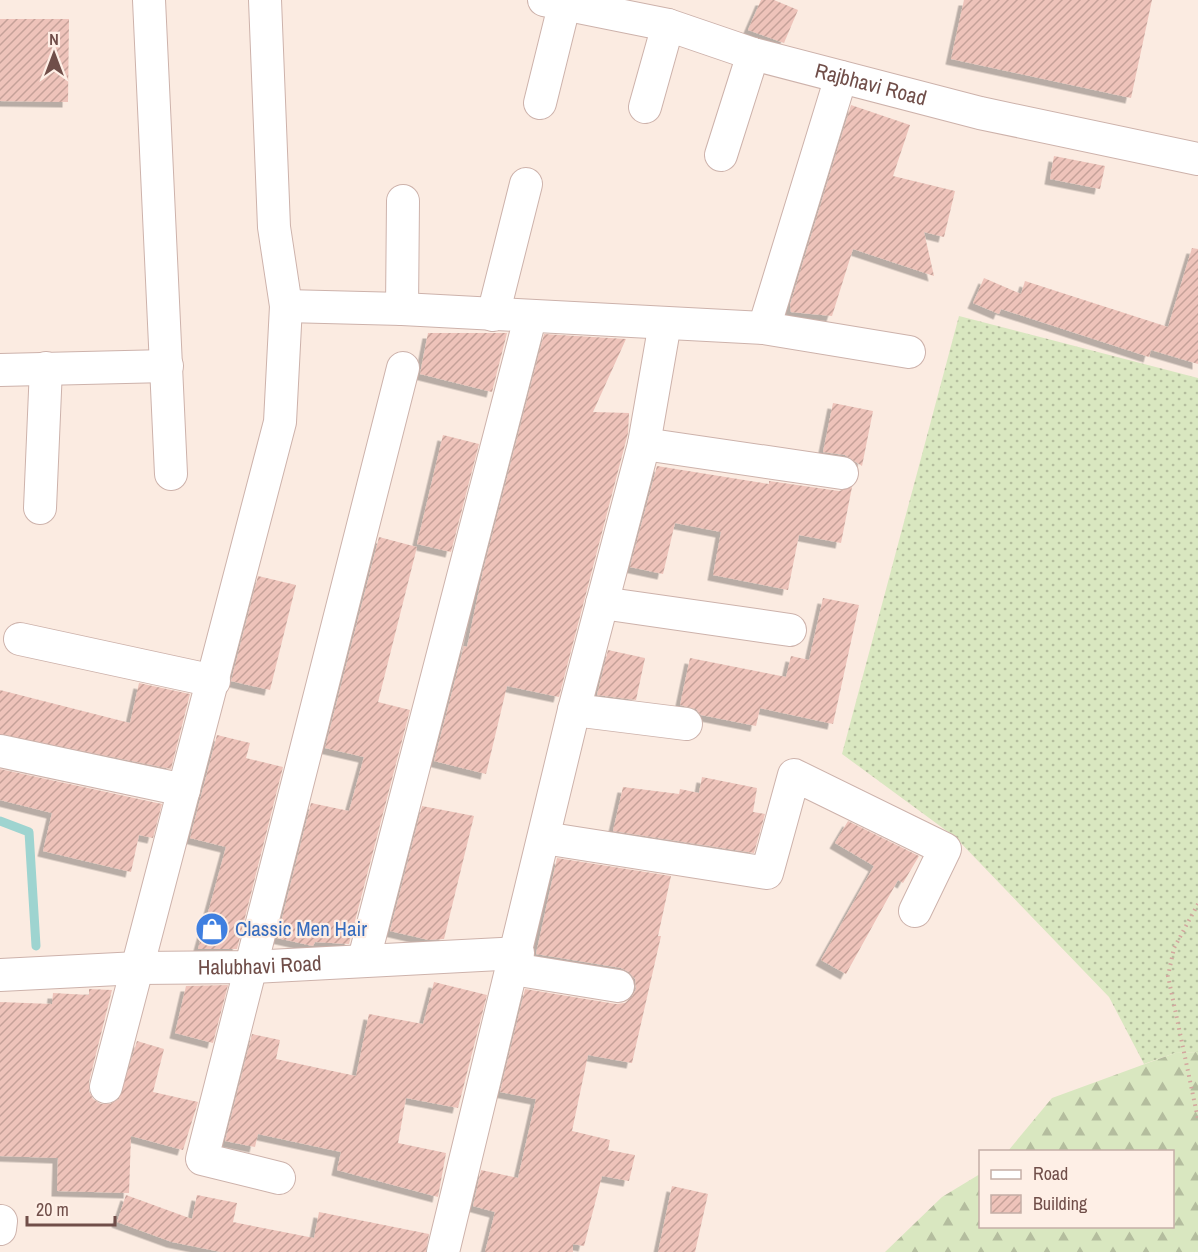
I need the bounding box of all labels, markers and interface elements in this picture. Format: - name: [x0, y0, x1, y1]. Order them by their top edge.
- north arrow: [24, 24, 84, 84]
- text: N: [49, 28, 59, 50]
- street label: Rajbhavi Road: [812, 56, 930, 112]
- shop icon: Classic Men Hair: [194, 911, 230, 947]
- place label: Classic Men Hair: [235, 914, 367, 943]
- street label: Halubhavi Road: [198, 948, 322, 981]
- legend: [979, 1150, 1174, 1228]
- text: Road: [1033, 1161, 1068, 1186]
- scale bar: [27, 1189, 116, 1227]
- text: Building: [1033, 1191, 1088, 1216]
- text: 20 m: [36, 1197, 69, 1222]

